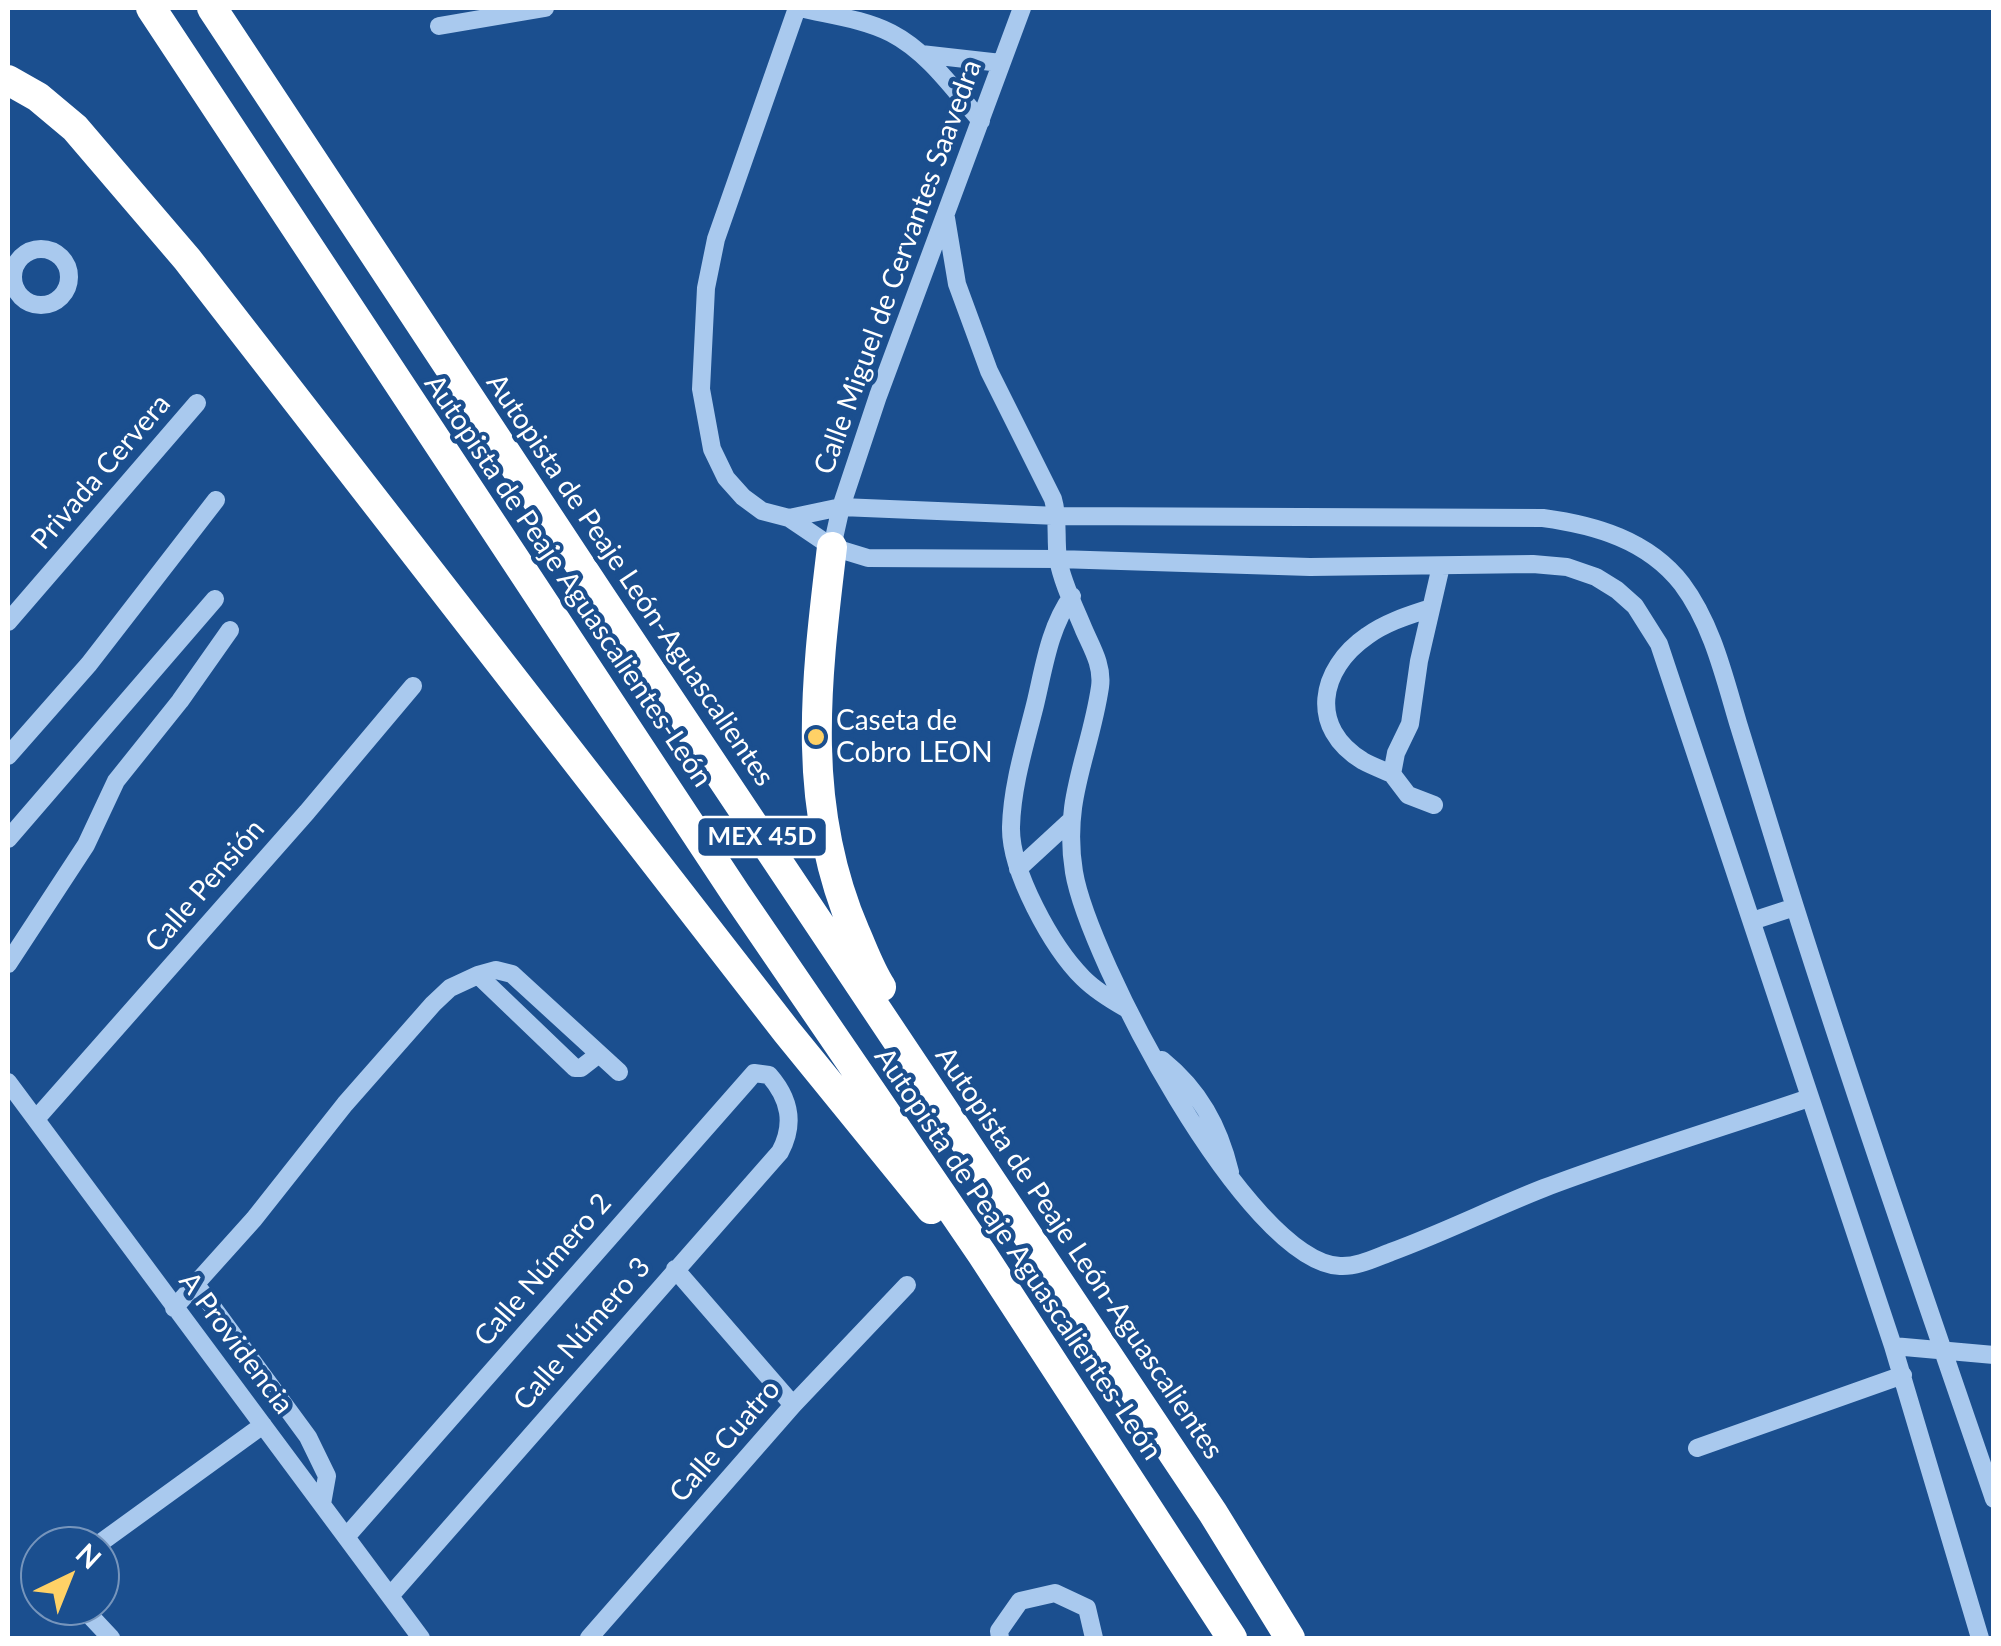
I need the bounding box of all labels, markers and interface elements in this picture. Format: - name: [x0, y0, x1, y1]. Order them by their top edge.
- street label: Calle Miguel de Cervantes Saavedra: [807, 55, 989, 479]
- street label: Autopista de Peaje León-Aguascalientes: [479, 368, 781, 792]
- street label: Autopista de Peaje Aguascalientes-León: [417, 369, 719, 793]
- street label: Privada Cervera: [25, 388, 177, 556]
- place label: Caseta de Cobro LEON: [836, 704, 993, 770]
- marker: Caseta de Cobro LEON: [805, 726, 827, 748]
- street label: Calle Pensión: [138, 813, 272, 959]
- road number: MEX 45D: [697, 817, 827, 857]
- street label: Autopista de Peaje León-Aguascalientes: [928, 1041, 1230, 1465]
- street label: Autopista de Peaje Aguascalientes-León: [867, 1042, 1169, 1466]
- street label: Calle Número 2: [468, 1187, 618, 1353]
- street label: Calle Número 3: [507, 1251, 657, 1417]
- street label: A Providencia: [172, 1265, 300, 1421]
- street label: Calle Cuatro: [663, 1373, 787, 1509]
- north arrow: [20, 1526, 120, 1626]
- text: N: [70, 1536, 109, 1575]

